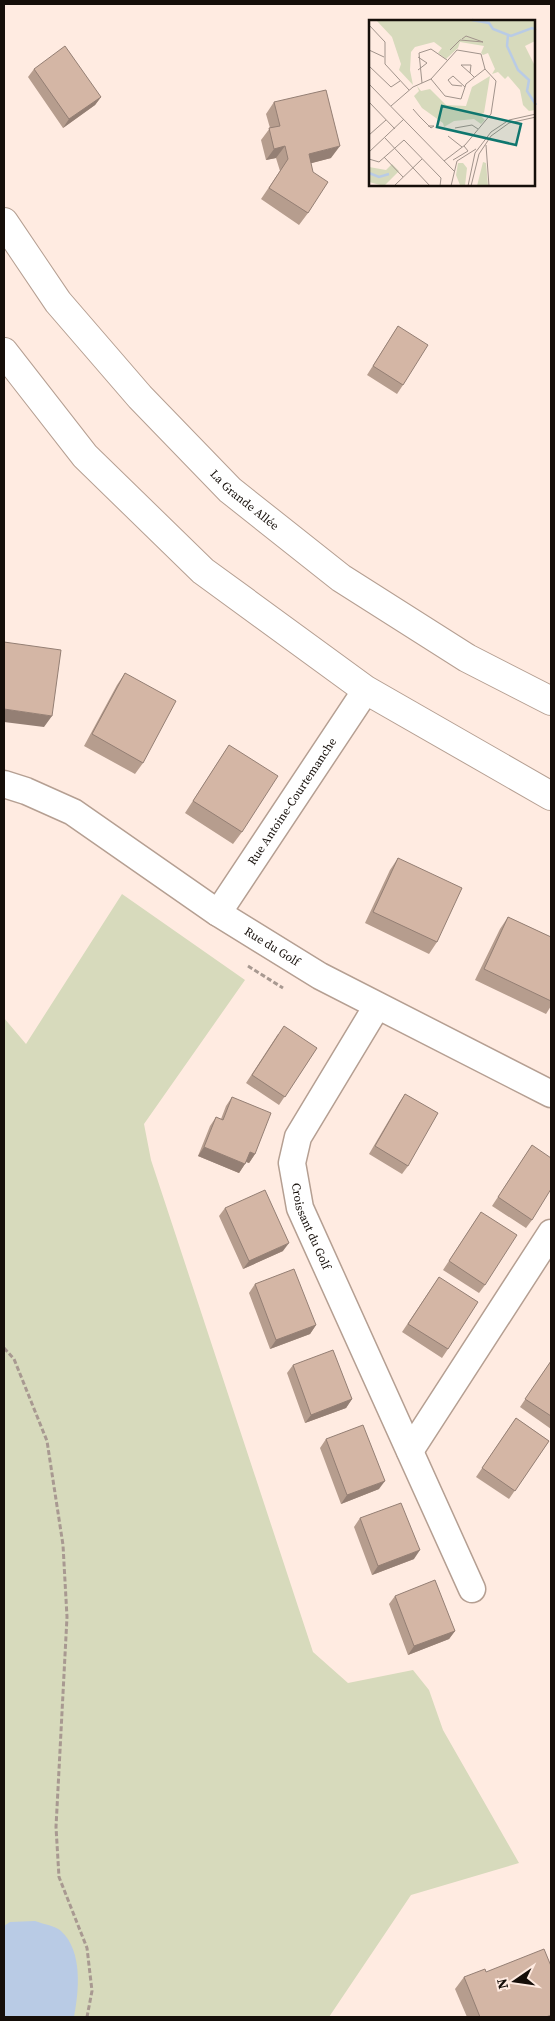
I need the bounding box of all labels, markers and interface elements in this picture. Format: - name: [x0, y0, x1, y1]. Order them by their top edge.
- inset map: [369, 20, 535, 186]
- street label: La Grande Allée: [207, 466, 282, 534]
- street label: Rue Antoine-Courtemanche: [244, 735, 340, 868]
- street label: Rue du Golf: [241, 923, 304, 971]
- street label: Croissant du Golf: [288, 1182, 335, 1274]
- north arrow: [490, 1956, 540, 2006]
- text: N: [491, 1977, 513, 1991]

